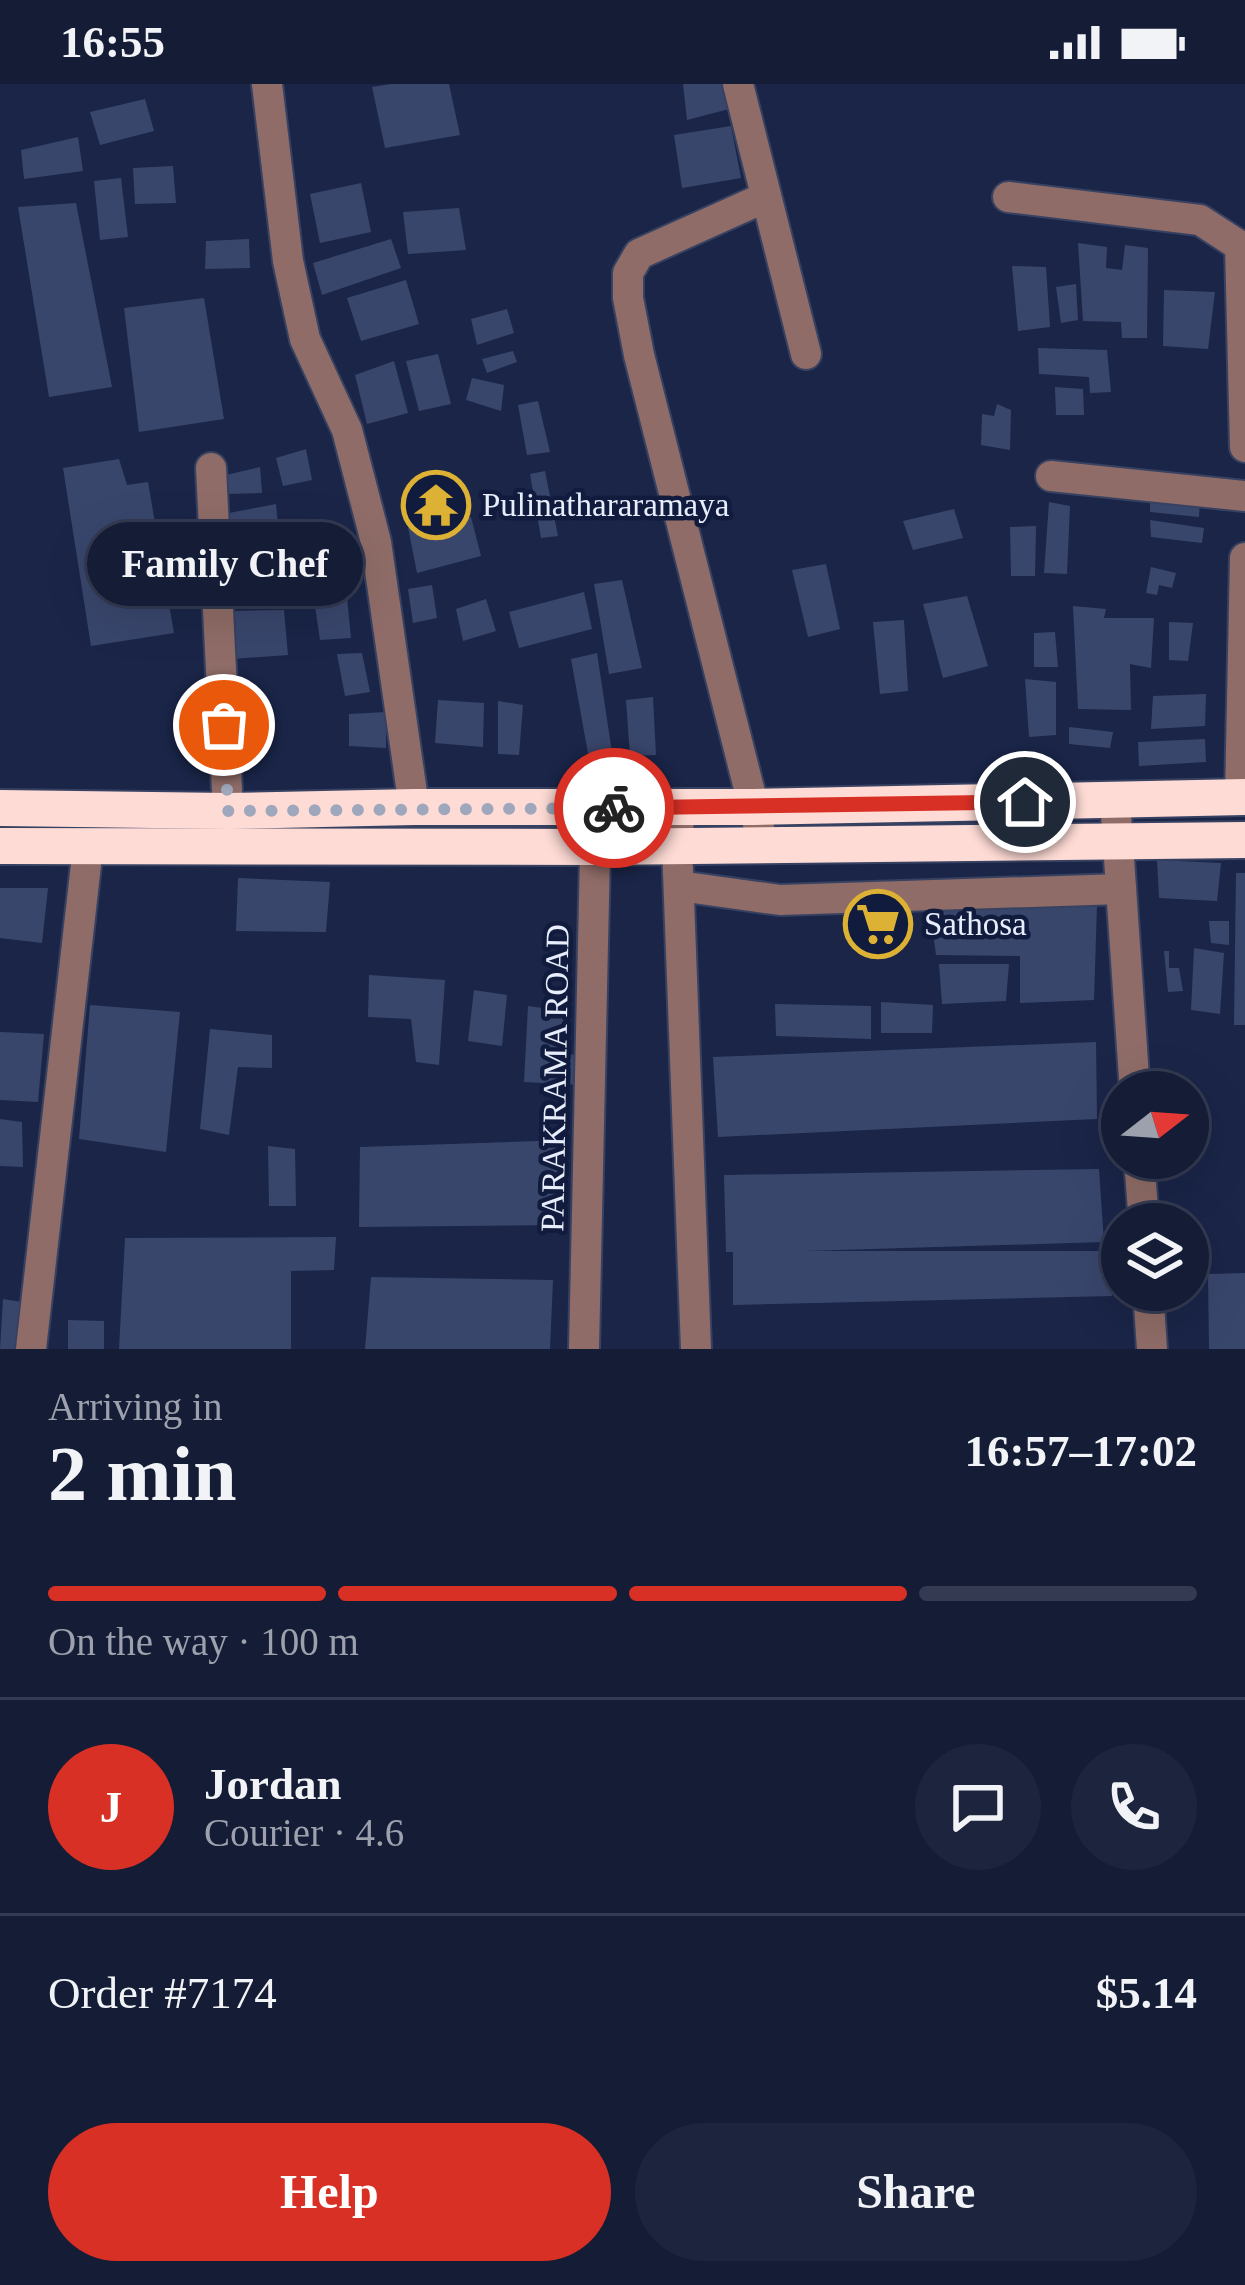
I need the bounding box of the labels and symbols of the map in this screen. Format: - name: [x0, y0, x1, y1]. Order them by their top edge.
- temple icon: Pulinathararamaya: [401, 470, 471, 540]
- place label: Pulinathararamaya: [482, 487, 730, 523]
- callout: Family Chef: [86, 521, 362, 605]
- pin: [173, 674, 275, 776]
- courier: [554, 748, 674, 868]
- pin: [974, 751, 1076, 853]
- supermarket icon: Sathosa: [843, 889, 913, 959]
- place label: Sathosa: [924, 906, 1027, 942]
- street label: PARAKRAMA ROAD: [534, 924, 576, 1232]
- north arrow: [1101, 1071, 1209, 1179]

